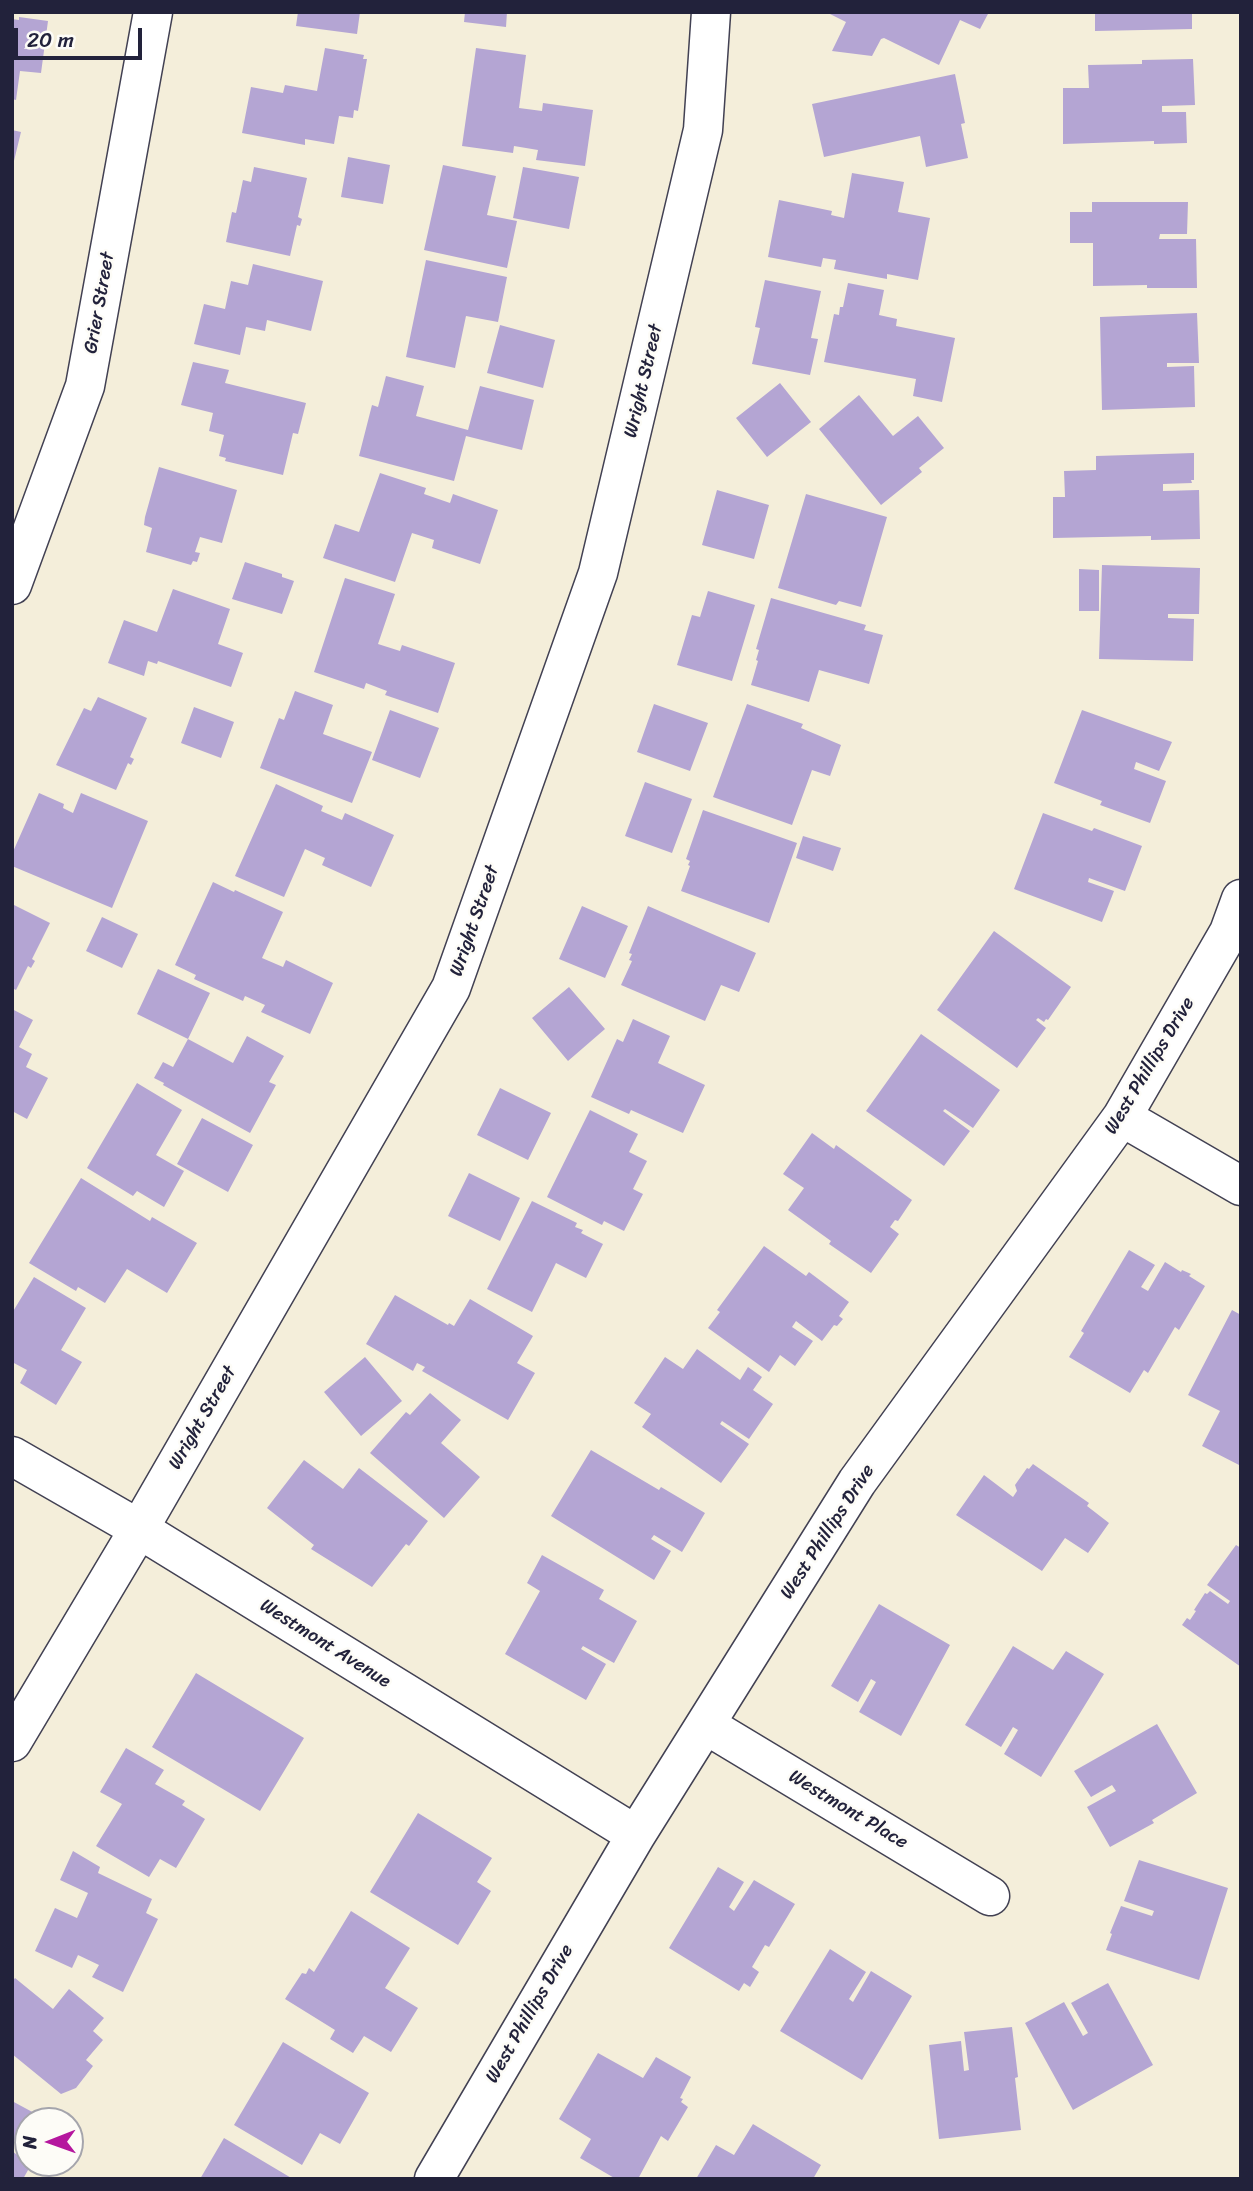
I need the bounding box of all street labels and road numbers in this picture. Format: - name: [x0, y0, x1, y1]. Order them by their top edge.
- street label: Grier Street: [80, 251, 120, 355]
- street label: Wright Street: [620, 322, 668, 440]
- street label: Wright Street: [445, 863, 505, 979]
- street label: West Phillips Drive: [1100, 993, 1200, 1139]
- street label: Wright Street: [164, 1362, 242, 1474]
- street label: West Phillips Drive: [776, 1460, 880, 1604]
- street label: Westmont Avenue: [255, 1595, 395, 1693]
- street label: Westmont Place: [784, 1765, 912, 1855]
- street label: West Phillips Drive: [481, 1941, 579, 2087]

